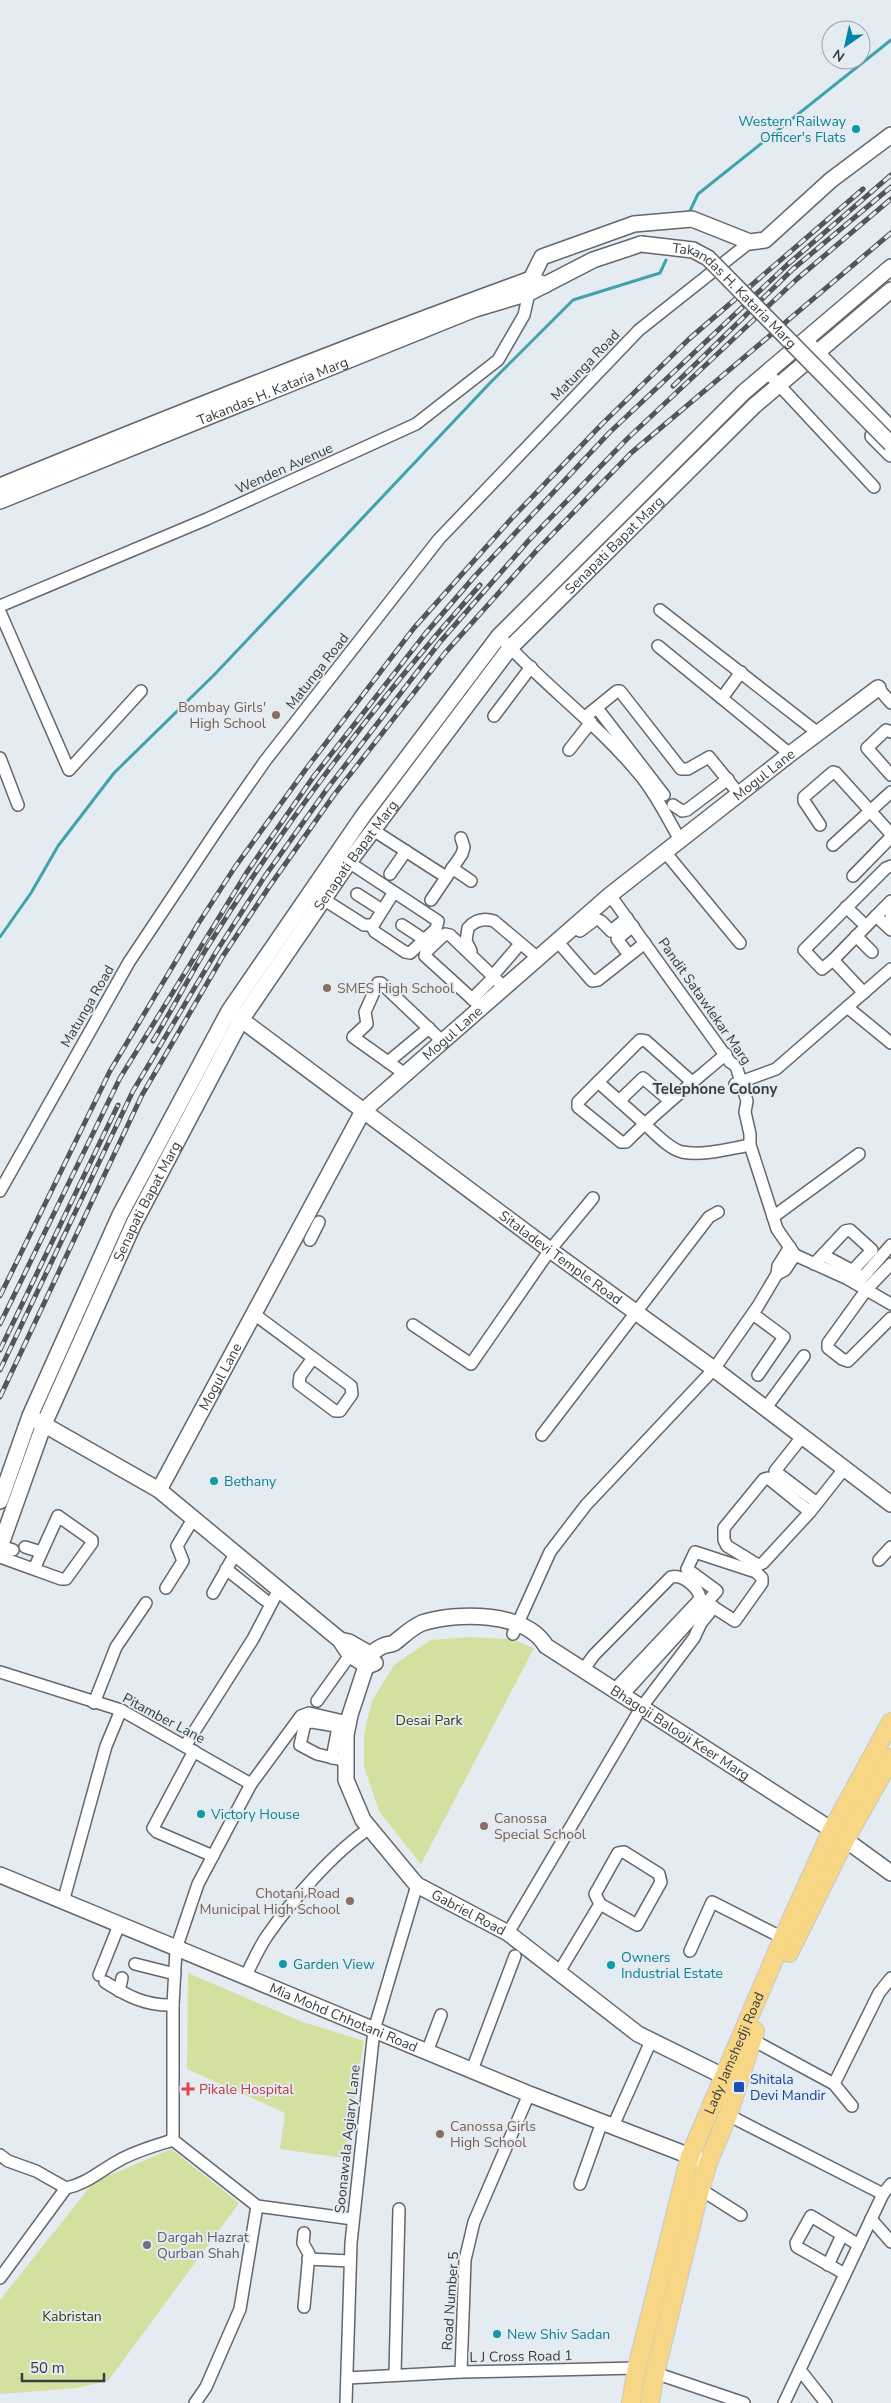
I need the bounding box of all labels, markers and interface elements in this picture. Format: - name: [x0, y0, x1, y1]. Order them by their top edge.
- north arrow: [821, 20, 871, 70]
- text: N: [829, 45, 849, 66]
- place label: Western Railway Officer's Flats: [738, 112, 847, 147]
- marker: Western Railway Officer's Flats: [850, 123, 862, 135]
- street label: Takandas H. Kataria Marg: [671, 239, 801, 353]
- street label: Matunga Road: [547, 326, 624, 405]
- street label: Takandas H. Kataria Marg: [195, 352, 351, 430]
- street label: Wenden Avenue: [232, 438, 336, 498]
- street label: Senapati Bapat Marg: [561, 492, 668, 599]
- street label: Matunga Road: [282, 629, 353, 713]
- place label: Bombay Girls' High School: [178, 698, 267, 733]
- marker: Bombay Girls' High School: [270, 709, 282, 721]
- street label: Mogul Lane: [729, 744, 799, 805]
- street label: Senapati Bapat Marg: [309, 796, 402, 915]
- street label: Pandit Satawlekar Marg: [654, 934, 756, 1069]
- street label: Matunga Road: [56, 962, 119, 1051]
- place label: SMES High School: [337, 979, 455, 998]
- marker: SMES High School: [321, 982, 333, 994]
- street label: Mogul Lane: [418, 1002, 487, 1065]
- district label: Telephone Colony: [653, 1079, 777, 1099]
- street label: Senapati Bapat Marg: [109, 1138, 185, 1265]
- street label: Sitaladevi Temple Road: [495, 1206, 626, 1309]
- street label: Mogul Lane: [195, 1340, 246, 1414]
- place label: Bethany: [224, 1472, 277, 1491]
- marker: Bethany: [208, 1475, 220, 1487]
- street label: Bhagoji Balooji Keer Marg: [607, 1681, 754, 1785]
- street label: Pitamber Lane: [119, 1689, 208, 1748]
- park label: Desai Park: [396, 1711, 463, 1730]
- place label: Victory House: [210, 1805, 300, 1824]
- marker: Victory House: [195, 1808, 207, 1820]
- place label: Canossa Special School: [494, 1809, 587, 1844]
- marker: Canossa Special School: [478, 1820, 490, 1832]
- place label: Chotani Road Municipal High School: [200, 1884, 341, 1919]
- street label: Gabriel Road: [428, 1885, 509, 1940]
- marker: Chotani Road Municipal High School: [344, 1895, 356, 1907]
- place label: Owners Industrial Estate: [621, 1948, 723, 1983]
- place label: Garden View: [293, 1955, 375, 1974]
- marker: Garden View: [277, 1958, 289, 1970]
- marker: Owners Industrial Estate: [605, 1959, 617, 1971]
- street label: Mia Mohd Chhotani Road: [267, 1979, 420, 2057]
- street label: Lady Jamshedji Road: [700, 1989, 769, 2117]
- street label: Soonawala Agiary Lane: [330, 2064, 365, 2214]
- place label: Shitala Devi Mandir: [750, 2070, 826, 2105]
- place label: Pikale Hospital: [199, 2080, 294, 2099]
- marker: Shitala Devi Mandir: [732, 2080, 746, 2094]
- marker: Pikale Hospital: [181, 2082, 195, 2096]
- place label: Canossa Girls High School: [450, 2117, 536, 2152]
- marker: Canossa Girls High School: [434, 2128, 446, 2140]
- place label: Dargah Hazrat Qurban Shah: [157, 2228, 249, 2263]
- marker: Dargah Hazrat Qurban Shah: [141, 2239, 153, 2251]
- street label: Road Number 5: [438, 2251, 463, 2351]
- park label: Kabristan: [42, 2307, 102, 2326]
- place label: New Shiv Sadan: [507, 2325, 610, 2344]
- marker: New Shiv Sadan: [491, 2328, 503, 2340]
- street label: L J Cross Road 1: [469, 2346, 573, 2367]
- scale bar: [22, 2350, 105, 2382]
- text: 50 m: [30, 2358, 65, 2378]

